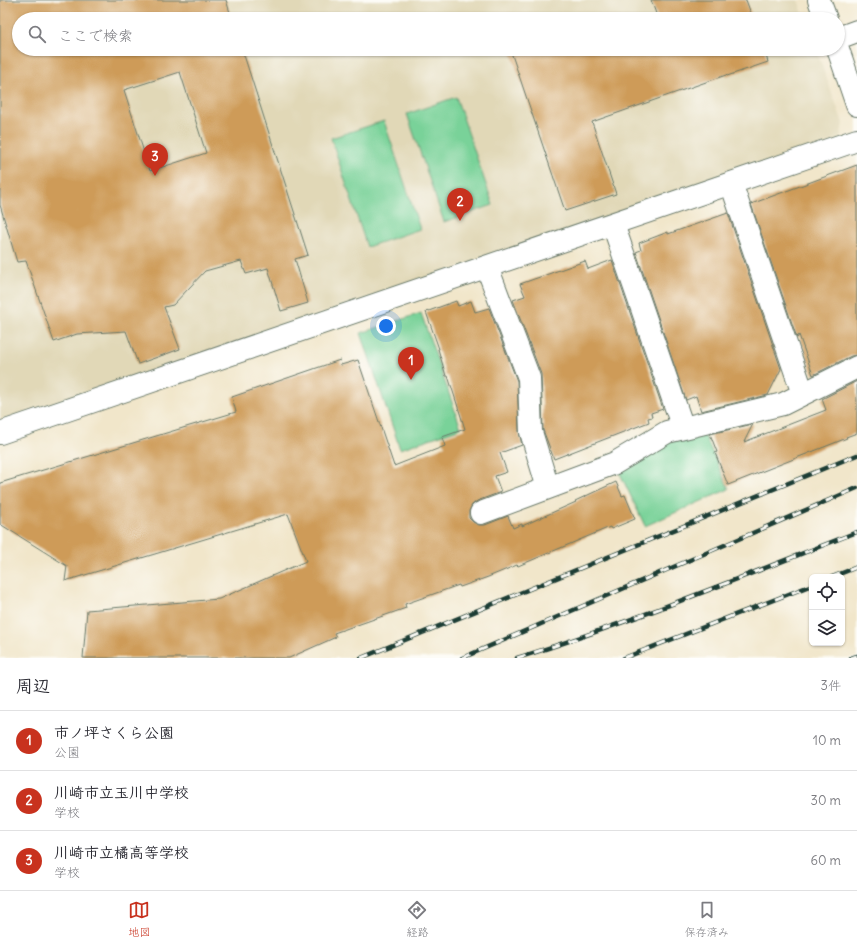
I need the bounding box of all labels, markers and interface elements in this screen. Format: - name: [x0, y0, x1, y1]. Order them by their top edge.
- search box: [12, 12, 845, 56]
- icon: search: [26, 23, 48, 45]
- text: ここで検索: [58, 26, 133, 45]
- pin: 3: [142, 143, 168, 176]
- pin: 2: [447, 188, 473, 221]
- your location: [376, 316, 396, 336]
- pin: 1: [398, 347, 424, 380]
- map controls: [809, 574, 845, 646]
- button: locate: [809, 574, 845, 610]
- button: layers: [809, 610, 845, 646]
- text: 周辺: [16, 675, 50, 697]
- text: 3件: [821, 677, 841, 694]
- text: 市ノ坪さくら公園: [54, 723, 174, 742]
- text: 1: [26, 732, 32, 749]
- text: 10 m: [813, 732, 841, 749]
- text: 公園: [54, 744, 80, 761]
- text: 川崎市立玉川中学校: [54, 783, 189, 802]
- text: 2: [25, 792, 33, 809]
- text: 30 m: [811, 792, 841, 809]
- text: 学校: [54, 804, 80, 821]
- text: 川崎市立橘高等学校: [54, 843, 189, 862]
- text: 3: [25, 852, 33, 869]
- text: 60 m: [810, 852, 841, 869]
- text: 学校: [54, 864, 80, 881]
- tab: 地図: [128, 899, 150, 939]
- tab: 経路: [406, 899, 428, 939]
- tab: 保存済み: [685, 899, 729, 939]

